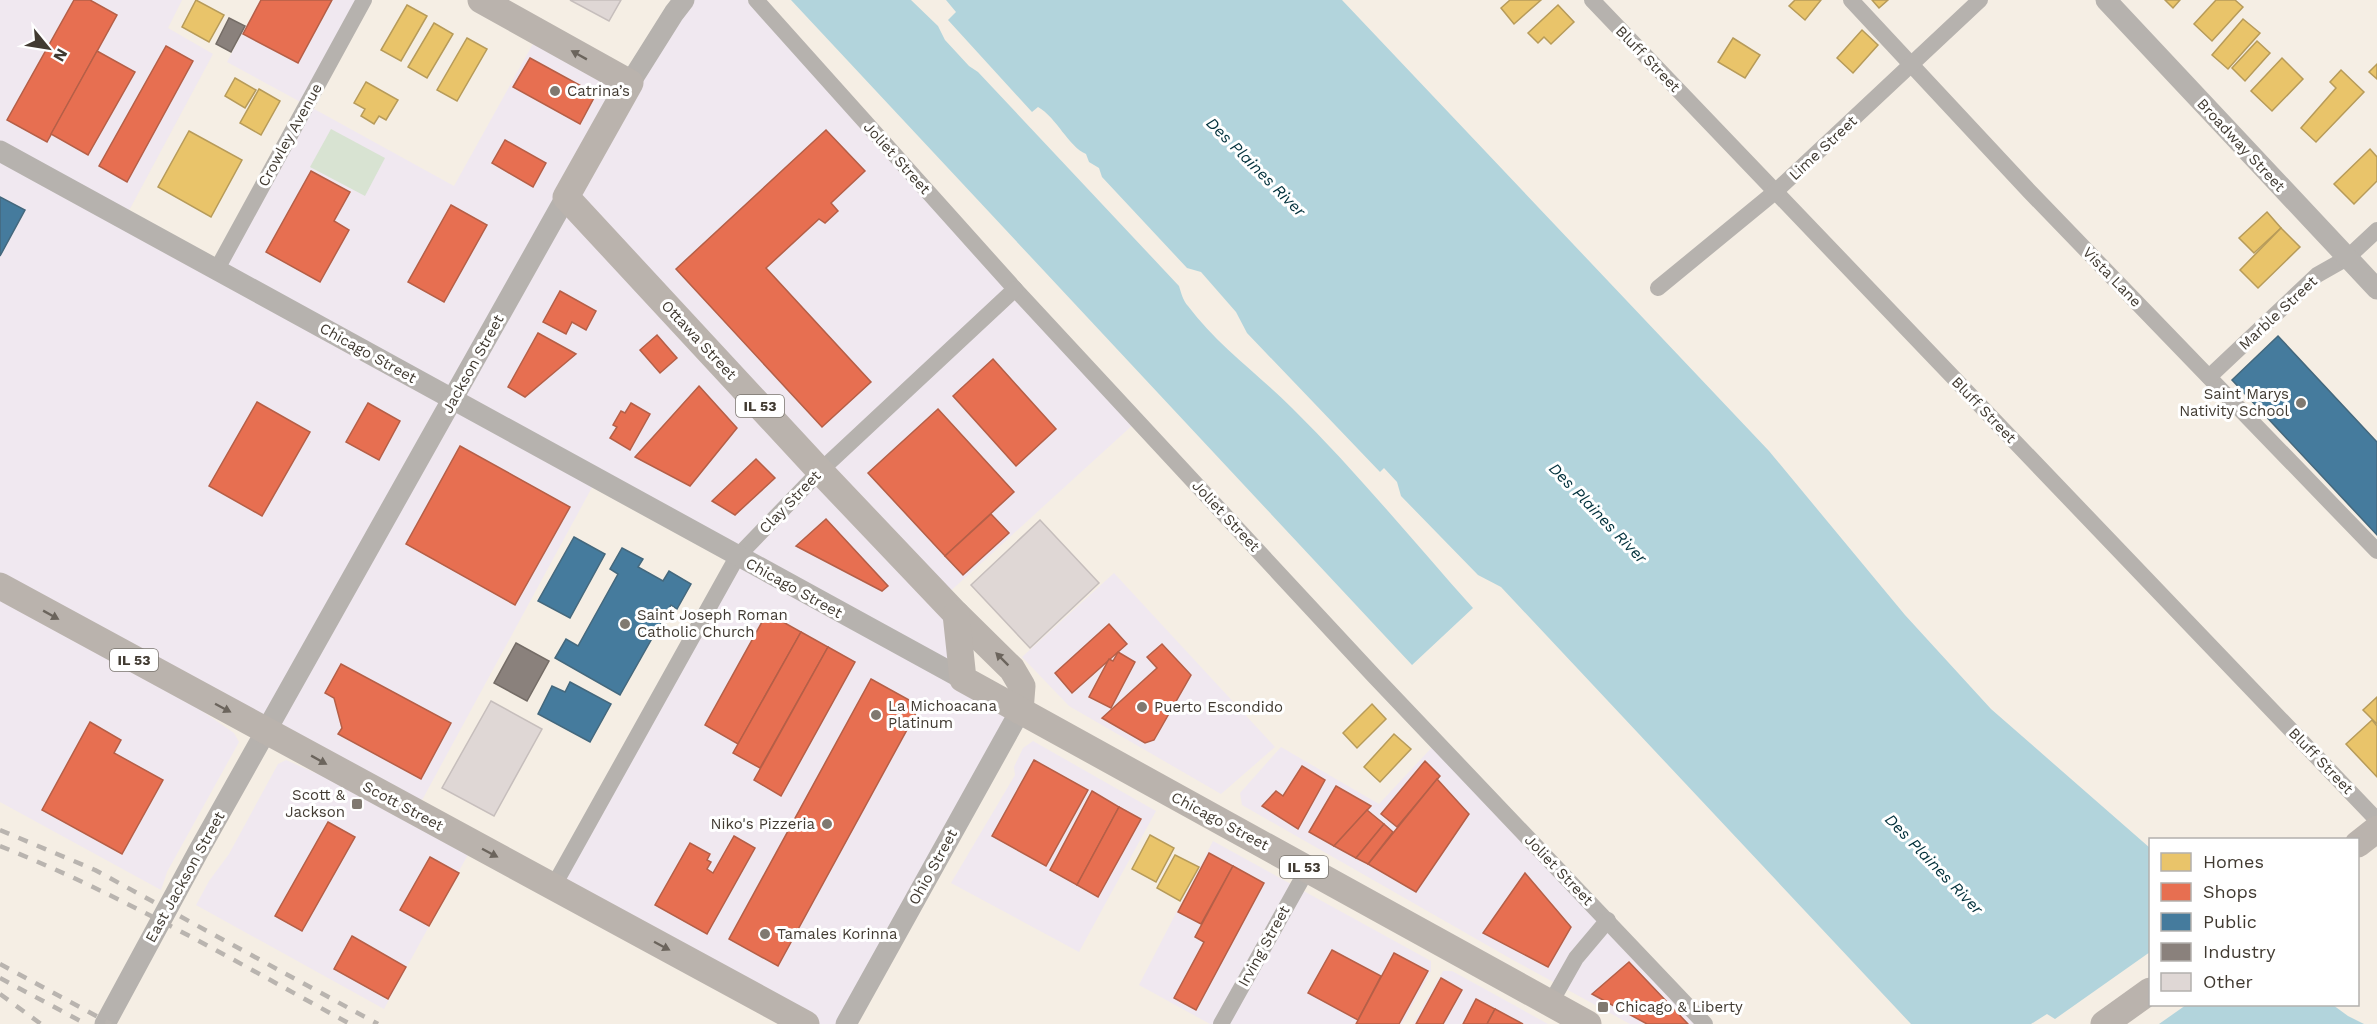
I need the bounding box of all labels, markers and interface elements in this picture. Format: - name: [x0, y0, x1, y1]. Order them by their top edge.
- north arrow: [18, 18, 78, 78]
- street label: Bluff Street: [1612, 22, 1685, 96]
- text: N: [49, 45, 72, 65]
- one-way arrow: [570, 50, 587, 60]
- street label: Crowley Avenue: [254, 80, 326, 190]
- place label: Catrina’s: [567, 82, 630, 100]
- marker: Catrina’s: [548, 84, 562, 98]
- street label: Broadway Street: [2193, 95, 2289, 196]
- street label: Lime Street: [1785, 112, 1861, 184]
- water label: Des Plaines River: [1202, 113, 1310, 221]
- street label: Joliet Street: [860, 118, 935, 198]
- street label: Vista Lane: [2079, 243, 2145, 311]
- street label: Marble Street: [2235, 272, 2321, 354]
- street label: Ottawa Street: [658, 297, 741, 384]
- street label: Jackson Street: [438, 311, 508, 416]
- street label: Chicago Street: [317, 319, 420, 387]
- street label: Bluff Street: [1948, 373, 2021, 447]
- place label: Saint Marys Nativity School: [2179, 385, 2289, 420]
- road number: IL 53: [736, 395, 784, 417]
- marker: Saint Marys Nativity School: [2294, 396, 2308, 410]
- water label: Des Plaines River: [1545, 459, 1651, 568]
- street label: Clay Street: [756, 466, 825, 537]
- street label: Joliet Street: [1188, 477, 1264, 556]
- street label: Chicago Street: [743, 554, 846, 622]
- place label: Saint Joseph Roman Catholic Church: [637, 606, 788, 641]
- one-way arrow: [43, 609, 60, 619]
- marker: Saint Joseph Roman Catholic Church: [618, 617, 632, 631]
- road number: IL 53: [110, 649, 158, 671]
- one-way arrow: [994, 652, 1009, 666]
- place label: La Michoacana Platinum: [888, 697, 997, 732]
- place label: Puerto Escondido: [1154, 698, 1283, 716]
- marker: Puerto Escondido: [1135, 700, 1149, 714]
- one-way arrow: [214, 703, 231, 713]
- marker: La Michoacana Platinum: [869, 708, 883, 722]
- street label: Bluff Street: [2285, 724, 2358, 798]
- one-way arrow: [311, 755, 328, 765]
- street label: Scott Street: [360, 777, 447, 835]
- place label: Scott & Jackson: [285, 786, 346, 821]
- street label: Chicago Street: [1168, 788, 1272, 855]
- marker: Scott & Jackson: [350, 797, 364, 811]
- street label: East Jackson Street: [142, 808, 229, 946]
- water label: Des Plaines River: [1881, 810, 1987, 919]
- place label: Niko's Pizzeria: [710, 815, 815, 833]
- marker: Niko's Pizzeria: [820, 817, 834, 831]
- street label: Ohio Street: [905, 825, 962, 908]
- street label: Joliet Street: [1521, 831, 1598, 909]
- legend: [2149, 838, 2359, 1006]
- one-way arrow: [482, 848, 499, 858]
- text: Homes: [2203, 851, 2264, 872]
- road number: IL 53: [1280, 856, 1328, 878]
- text: Shops: [2203, 881, 2257, 902]
- street label: Irving Street: [1234, 902, 1294, 990]
- text: Public: [2203, 911, 2257, 932]
- place label: Tamales Korinna: [777, 925, 898, 943]
- marker: Tamales Korinna: [758, 927, 772, 941]
- one-way arrow: [654, 941, 671, 951]
- text: Industry: [2203, 941, 2276, 962]
- text: Other: [2203, 971, 2253, 992]
- place label: Chicago & Liberty: [1615, 998, 1743, 1016]
- marker: Chicago & Liberty: [1596, 1000, 1610, 1014]

